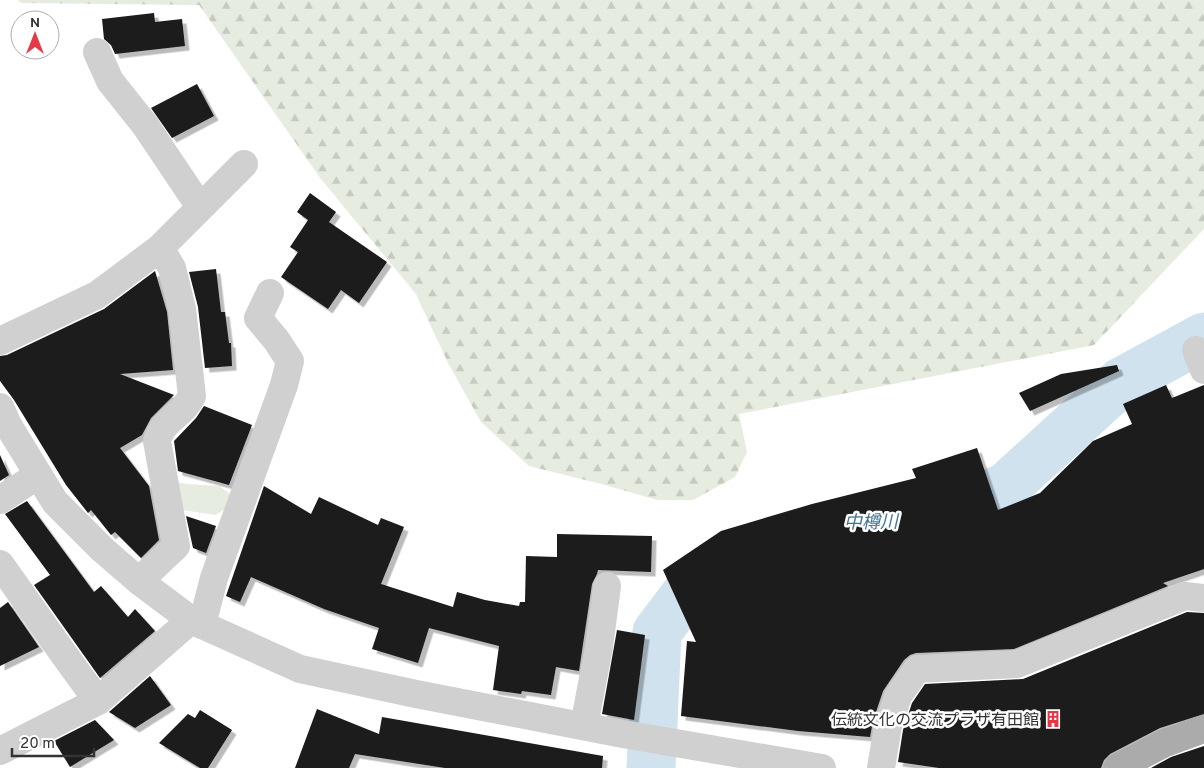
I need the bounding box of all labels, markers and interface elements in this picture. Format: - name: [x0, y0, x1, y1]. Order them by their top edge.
- north arrow: [10, 10, 60, 60]
- text: N: [30, 15, 40, 32]
- water label: 中樽川: [844, 511, 900, 535]
- building icon: 伝統文化の交流プラザ有田館: [1043, 709, 1063, 729]
- place label: 伝統文化の交流プラザ有田館: [831, 711, 1039, 731]
- scale bar: [12, 726, 95, 758]
- text: 20 m: [20, 735, 55, 754]

